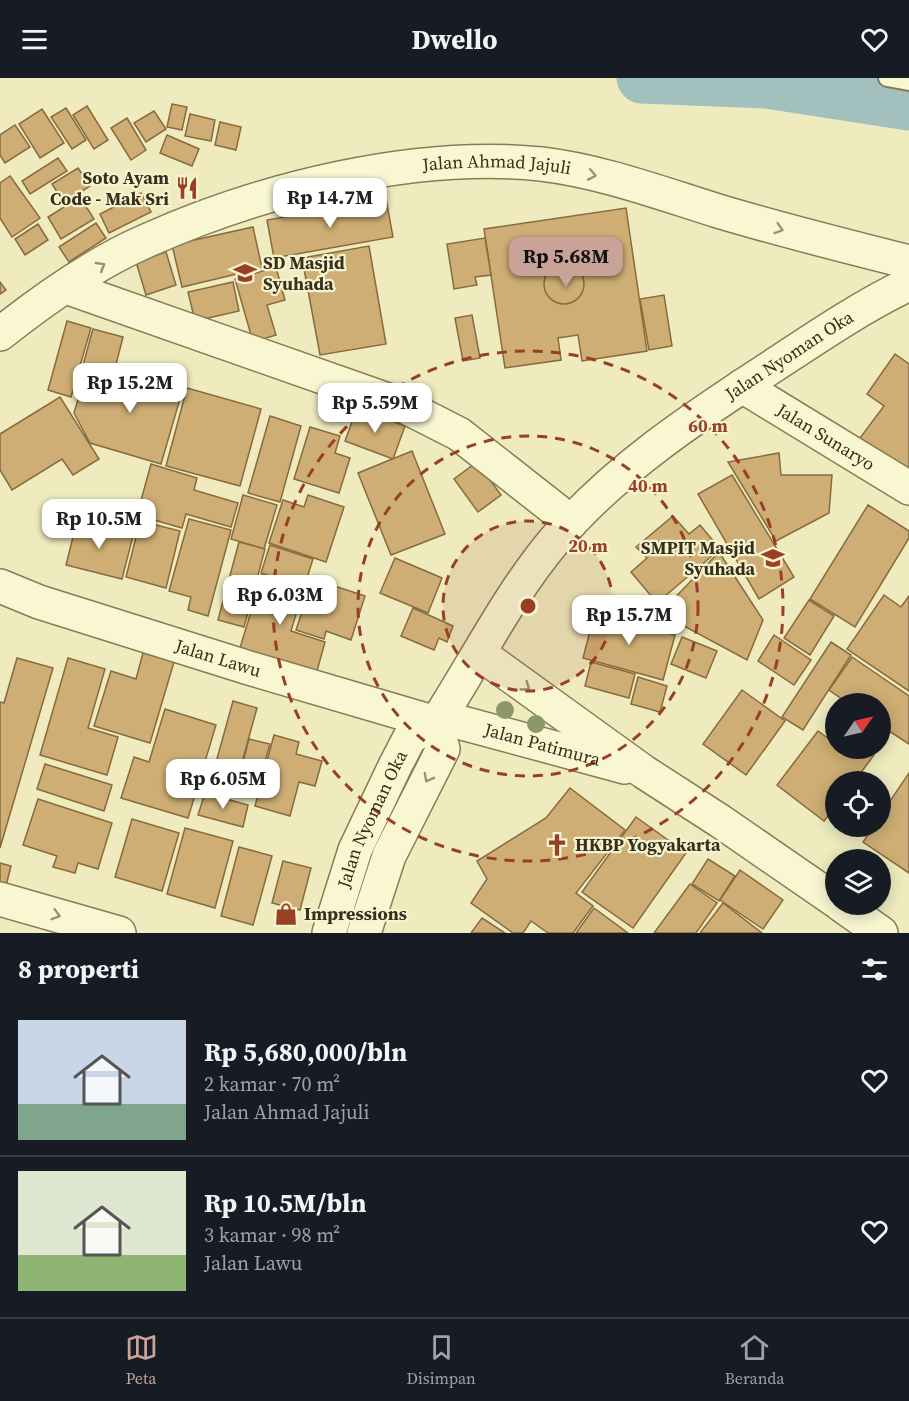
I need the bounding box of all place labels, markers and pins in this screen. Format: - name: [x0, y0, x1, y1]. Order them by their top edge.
- place label: Soto Ayam Code - Mak Sri: [50, 165, 169, 211]
- restaurant icon: Soto Ayam Code - Mak Sri: [174, 175, 200, 201]
- pin: Rp 14.7M: [268, 178, 392, 229]
- pin: Rp 5.68M: [504, 237, 628, 288]
- place label: SD Masjid Syuhada: [263, 250, 345, 296]
- school or university icon: SD Masjid Syuhada: [232, 260, 258, 286]
- pin: Rp 15.2M: [68, 363, 192, 414]
- pin: Rp 5.59M: [313, 383, 437, 434]
- pin: Rp 10.5M: [37, 499, 161, 550]
- place label: SMPIT Masjid Syuhada: [641, 535, 755, 581]
- school or university icon: SMPIT Masjid Syuhada: [760, 545, 786, 571]
- pin: Rp 6.03M: [218, 575, 342, 626]
- pin: Rp 15.7M: [567, 595, 691, 646]
- centre of rings: [518, 596, 538, 616]
- pin: Rp 6.05M: [161, 759, 285, 810]
- church icon: HKBP Yogyakarta: [544, 832, 570, 858]
- place label: HKBP Yogyakarta: [575, 832, 721, 857]
- shop icon: Impressions: [273, 901, 299, 927]
- place label: Impressions: [304, 901, 407, 926]

